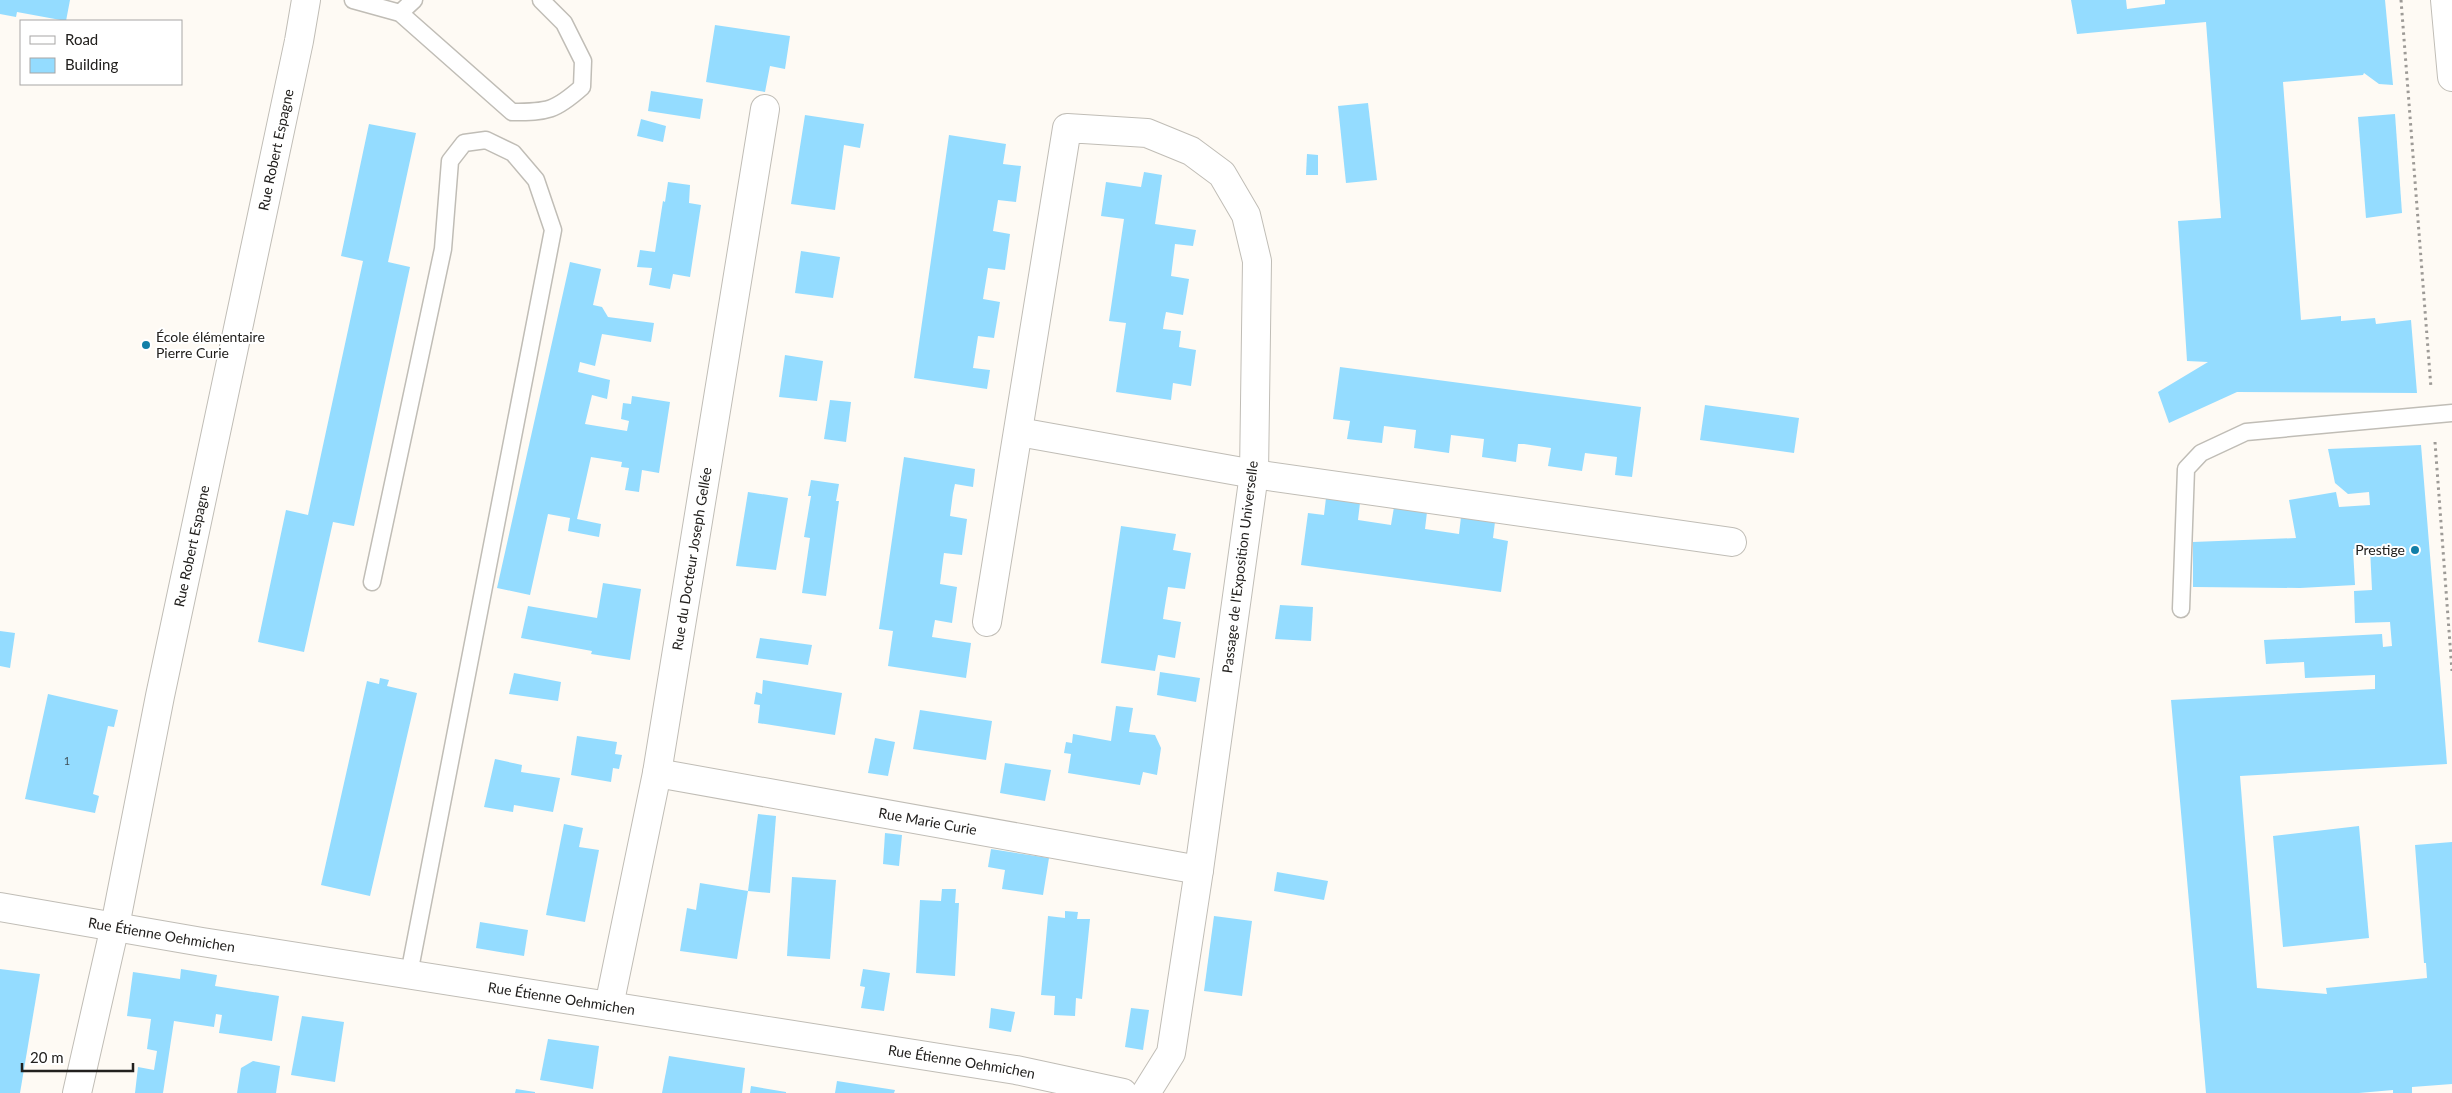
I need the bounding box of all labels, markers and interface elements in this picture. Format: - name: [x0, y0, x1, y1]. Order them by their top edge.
- legend: [20, 20, 182, 85]
- text: Road: [65, 30, 98, 48]
- text: Building: [65, 55, 118, 73]
- street label: Rue Robert Espagne: [254, 87, 297, 212]
- place label: École élémentaire Pierre Curie: [156, 328, 265, 361]
- marker: École élémentaire Pierre Curie: [140, 339, 152, 351]
- street label: Passage de l'Exposition Universelle: [1218, 460, 1261, 674]
- street label: Rue du Docteur Joseph Gellée: [668, 466, 715, 651]
- street label: Rue Robert Espagne: [170, 483, 213, 608]
- place label: Prestige: [2355, 541, 2405, 558]
- marker: Prestige: [2409, 544, 2421, 556]
- house number: 1: [64, 754, 70, 767]
- street label: Rue Marie Curie: [877, 804, 978, 838]
- street label: Rue Étienne Oehmichen: [87, 913, 236, 955]
- street label: Rue Étienne Oehmichen: [487, 978, 636, 1018]
- scale bar: [22, 1040, 134, 1072]
- street label: Rue Étienne Oehmichen: [887, 1041, 1037, 1082]
- text: 20 m: [30, 1048, 64, 1066]

